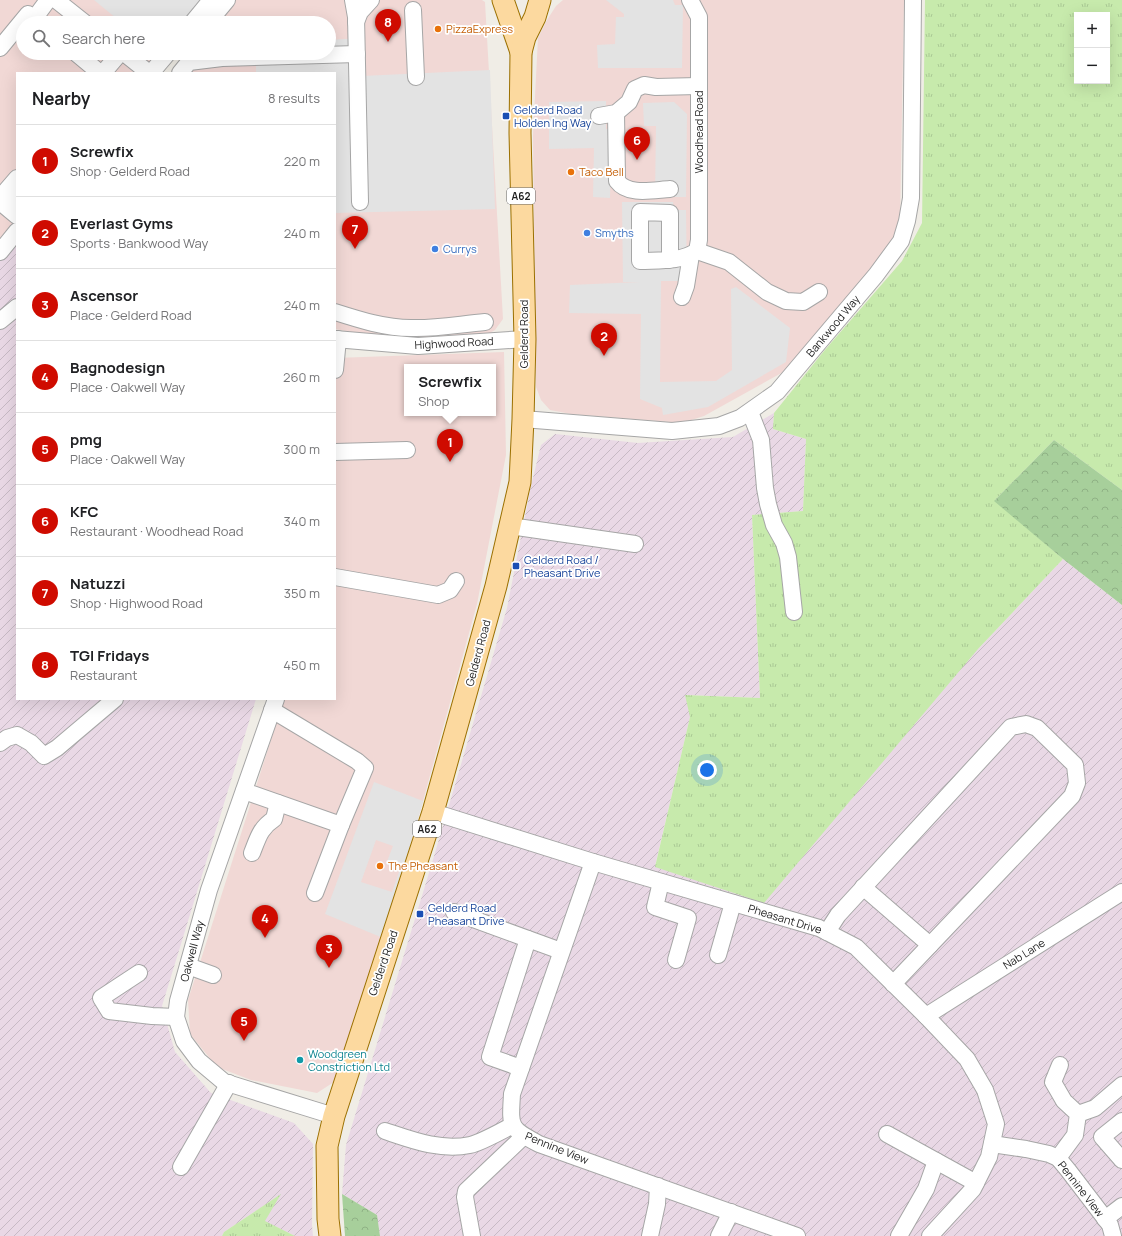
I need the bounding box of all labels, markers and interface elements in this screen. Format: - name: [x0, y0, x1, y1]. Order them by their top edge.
- pin: 8: [375, 9, 401, 42]
- map controls: [1074, 12, 1110, 84]
- button: +: [1074, 12, 1110, 48]
- search box: [16, 16, 336, 60]
- place label: PizzaExpress: [446, 21, 513, 36]
- marker: PizzaExpress: [433, 24, 443, 34]
- icon: search: [30, 27, 52, 49]
- text: Search here: [62, 28, 145, 49]
- button: −: [1074, 48, 1110, 84]
- text: Nearby: [32, 87, 90, 110]
- text: 8 results: [268, 89, 320, 107]
- street label: Woodhead Road: [691, 91, 706, 173]
- place label: Gelderd Road Holden Ing Way: [514, 102, 592, 130]
- marker: Gelderd Road Holden Ing Way: [501, 111, 511, 121]
- pin: 6: [624, 127, 650, 160]
- text: Screwfix: [70, 141, 134, 162]
- text: 1: [42, 152, 48, 170]
- text: 220 m: [284, 152, 320, 170]
- text: Shop · Gelderd Road: [70, 162, 190, 180]
- place label: Taco Bell: [579, 164, 624, 179]
- marker: Taco Bell: [566, 167, 576, 177]
- road number: A62: [507, 188, 535, 204]
- text: Everlast Gyms: [70, 213, 173, 234]
- pin: 7: [342, 216, 368, 249]
- text: 2: [41, 224, 49, 242]
- text: 240 m: [284, 224, 320, 242]
- place label: Smyths: [595, 225, 634, 240]
- marker: Smyths: [582, 228, 592, 238]
- text: Sports · Bankwood Way: [70, 234, 208, 252]
- place label: Currys: [443, 241, 477, 256]
- marker: Currys: [430, 244, 440, 254]
- text: Ascensor: [70, 285, 138, 306]
- street label: Bankwood Way: [802, 292, 863, 360]
- text: 3: [41, 296, 49, 314]
- text: 240 m: [284, 296, 320, 314]
- street label: Gelderd Road: [516, 300, 531, 368]
- text: Place · Gelderd Road: [70, 306, 192, 324]
- pin: 2: [591, 323, 617, 356]
- street label: Highwood Road: [414, 333, 494, 352]
- text: Bagnodesign: [70, 357, 165, 378]
- popup: [404, 364, 496, 416]
- text: 4: [41, 368, 49, 386]
- text: 260 m: [283, 368, 320, 386]
- text: Screwfix: [418, 371, 482, 392]
- text: Place · Oakwell Way: [70, 378, 185, 396]
- text: Shop: [418, 392, 449, 410]
- text: pmg: [70, 429, 102, 450]
- pin: 1: [437, 429, 463, 462]
- text: 5: [41, 440, 49, 458]
- text: 300 m: [283, 440, 320, 458]
- text: Place · Oakwell Way: [70, 450, 185, 468]
- text: KFC: [70, 501, 99, 522]
- text: 6: [41, 512, 49, 530]
- text: 340 m: [284, 512, 320, 530]
- text: Restaurant · Woodhead Road: [70, 522, 243, 540]
- place label: Gelderd Road / Pheasant Drive: [524, 552, 601, 580]
- marker: Gelderd Road / Pheasant Drive: [511, 561, 521, 571]
- text: Natuzzi: [70, 573, 126, 594]
- text: 7: [42, 584, 48, 602]
- text: 350 m: [284, 584, 320, 602]
- text: Shop · Highwood Road: [70, 594, 203, 612]
- street label: Gelderd Road: [461, 618, 494, 688]
- text: TGI Fridays: [70, 645, 149, 666]
- text: 8: [41, 656, 49, 674]
- text: 450 m: [283, 656, 320, 674]
- text: Restaurant: [70, 666, 137, 684]
- your location: [697, 760, 717, 780]
- road number: A62: [413, 821, 441, 837]
- place label: The Pheasant: [388, 858, 458, 873]
- marker: The Pheasant: [375, 861, 385, 871]
- place label: Gelderd Road Pheasant Drive: [428, 900, 505, 928]
- street label: Pheasant Drive: [746, 900, 824, 937]
- pin: 4: [252, 905, 278, 938]
- marker: Gelderd Road Pheasant Drive: [415, 909, 425, 919]
- street label: Oakwell Way: [176, 918, 207, 983]
- street label: Gelderd Road: [364, 928, 401, 998]
- street label: Nab Lane: [1000, 934, 1048, 972]
- pin: 3: [316, 935, 342, 968]
- pin: 5: [231, 1008, 257, 1041]
- place label: Woodgreen Constriction Ltd: [308, 1046, 390, 1074]
- marker: Woodgreen Constriction Ltd: [295, 1055, 305, 1065]
- street label: Pennine View: [523, 1128, 592, 1167]
- street label: Pennine View: [1055, 1158, 1108, 1220]

